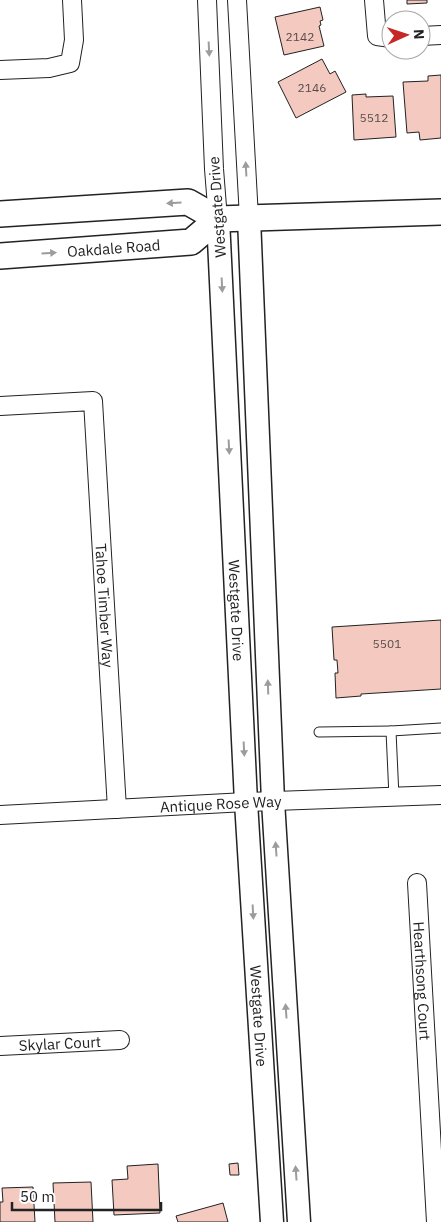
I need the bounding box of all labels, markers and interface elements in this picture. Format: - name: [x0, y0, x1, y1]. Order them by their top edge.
- north arrow: [381, 10, 431, 60]
- house number: 2142: [286, 29, 314, 44]
- text: N: [410, 29, 428, 40]
- one-way arrow: [205, 41, 213, 57]
- house number: 2146: [298, 80, 326, 95]
- house number: 5512: [360, 110, 388, 125]
- street label: Westgate Drive: [204, 156, 230, 258]
- one-way arrow: [242, 161, 250, 177]
- one-way arrow: [166, 199, 182, 207]
- street label: Oakdale Road: [66, 235, 161, 261]
- one-way arrow: [41, 248, 57, 256]
- one-way arrow: [218, 277, 226, 293]
- one-way arrow: [226, 439, 234, 455]
- street label: Tahoe Timber Way: [92, 543, 118, 669]
- street label: Westgate Drive: [225, 559, 249, 662]
- house number: 5501: [373, 636, 401, 651]
- one-way arrow: [264, 678, 272, 694]
- one-way arrow: [240, 742, 248, 758]
- street label: Antique Rose Way: [159, 791, 282, 816]
- one-way arrow: [272, 841, 280, 857]
- one-way arrow: [249, 904, 257, 920]
- street label: Hearthsong Court: [410, 921, 435, 1041]
- street label: Westgate Drive: [247, 965, 272, 1067]
- one-way arrow: [282, 1003, 290, 1019]
- street label: Skylar Court: [18, 1031, 102, 1055]
- one-way arrow: [292, 1165, 300, 1181]
- scale bar: [12, 1180, 161, 1212]
- text: 50 m: [20, 1187, 55, 1206]

